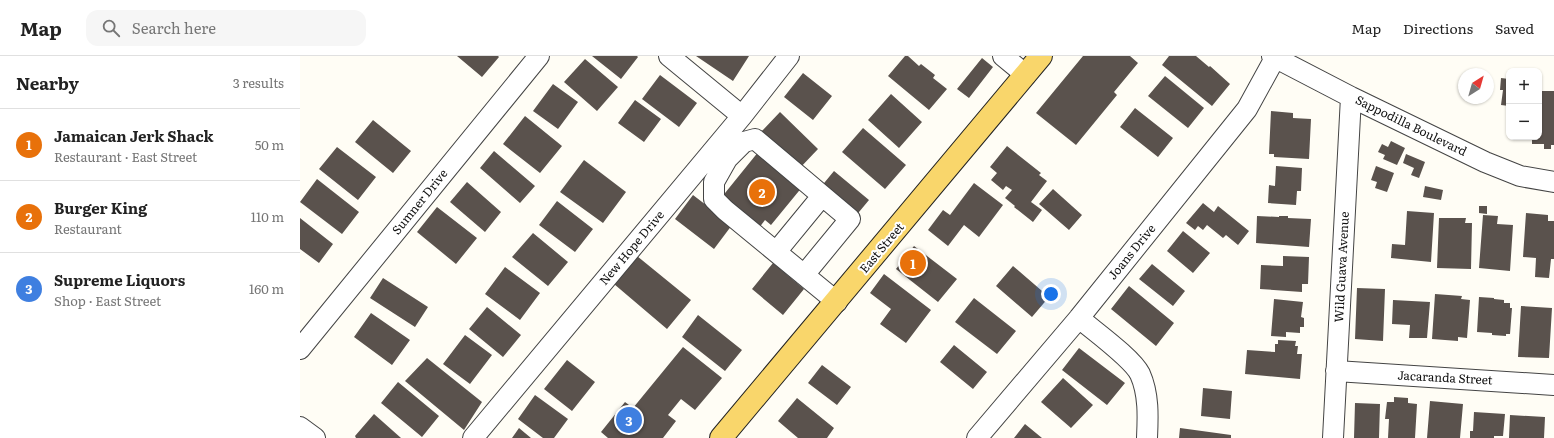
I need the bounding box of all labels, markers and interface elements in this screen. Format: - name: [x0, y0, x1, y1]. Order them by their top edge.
- search box: [86, 10, 366, 46]
- text: Map: [20, 14, 62, 42]
- text: Search here: [132, 16, 216, 39]
- icon: search: [100, 17, 122, 39]
- text: Map: [1351, 18, 1381, 38]
- text: Directions: [1403, 18, 1473, 38]
- text: Saved: [1495, 18, 1534, 38]
- north arrow: [1458, 68, 1494, 104]
- map controls: [1506, 68, 1542, 140]
- button: +: [1506, 68, 1542, 104]
- text: Nearby: [16, 70, 79, 95]
- text: 3 results: [233, 73, 284, 92]
- street label: Sappodilla Boulevard: [1353, 90, 1471, 160]
- button: −: [1506, 104, 1542, 140]
- text: Jamaican Jerk Shack: [54, 124, 214, 147]
- text: 1: [26, 135, 32, 154]
- text: 50 m: [255, 135, 284, 154]
- text: Restaurant · East Street: [54, 147, 197, 166]
- street label: Sumner Drive: [387, 165, 451, 238]
- pin: 2: [749, 177, 775, 207]
- text: Burger King: [54, 196, 147, 219]
- street label: New Hope Drive: [595, 206, 668, 289]
- text: 2: [26, 207, 32, 226]
- text: 110 m: [251, 207, 284, 226]
- street label: Wild Guava Avenue: [1329, 211, 1353, 323]
- street label: East Street: [855, 218, 908, 276]
- text: Restaurant: [54, 219, 122, 238]
- street label: Joans Drive: [1103, 220, 1159, 283]
- pin: 1: [900, 248, 926, 278]
- text: Supreme Liquors: [54, 268, 185, 291]
- text: 3: [25, 279, 33, 298]
- text: 160 m: [249, 279, 284, 298]
- your location: [1041, 284, 1061, 304]
- text: Shop · East Street: [54, 291, 161, 310]
- street label: Jacaranda Street: [1397, 366, 1493, 388]
- pin: 3: [616, 405, 642, 435]

